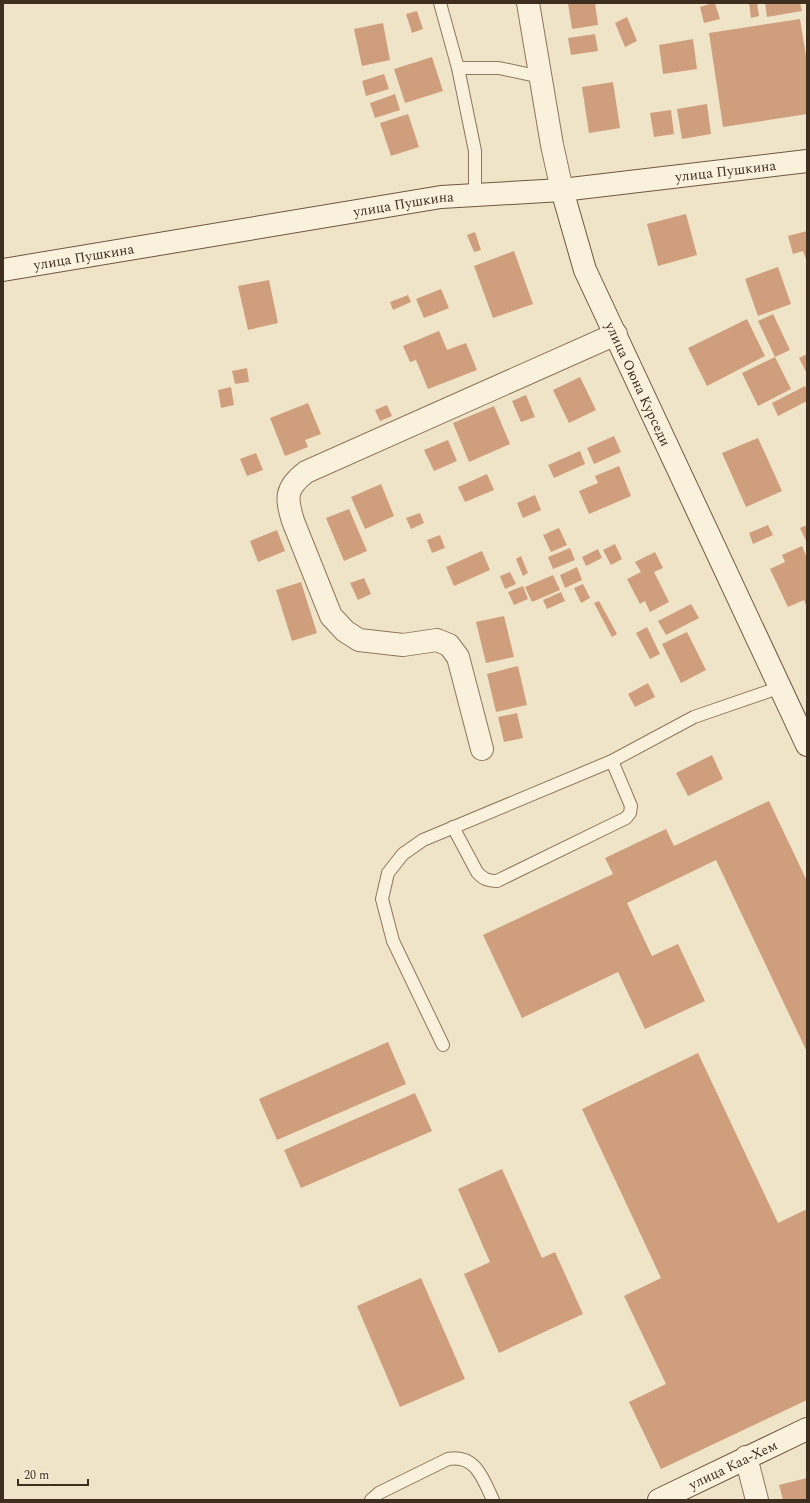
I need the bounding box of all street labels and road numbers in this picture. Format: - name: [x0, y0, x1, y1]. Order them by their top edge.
- street label: улица Пушкина: [673, 155, 777, 188]
- street label: улица Пушкина: [351, 186, 455, 223]
- street label: улица Пушкина: [31, 238, 136, 276]
- street label: улица Оюна Курседи: [599, 317, 676, 450]
- street label: улица Каа-Хем: [684, 1435, 781, 1496]

